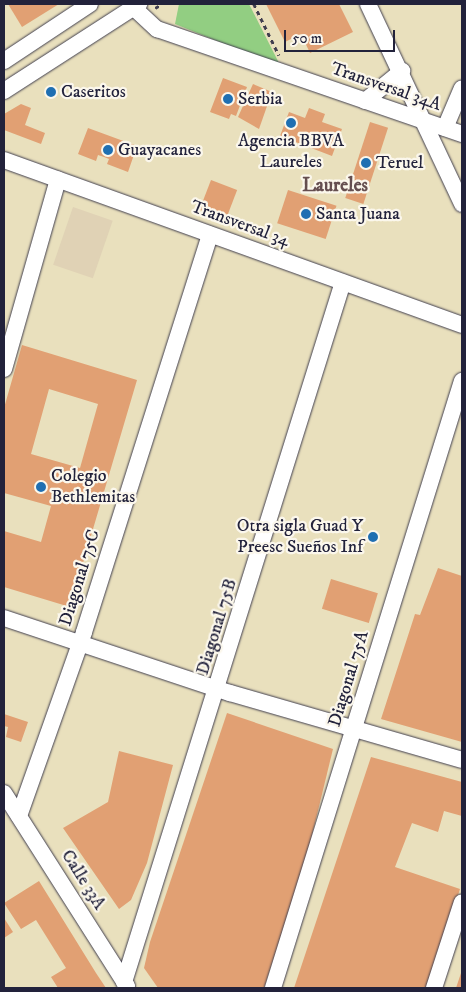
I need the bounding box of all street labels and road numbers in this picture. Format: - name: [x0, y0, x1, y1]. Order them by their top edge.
- street label: Transversal 34A: [328, 58, 444, 116]
- street label: Transversal 34: [188, 196, 292, 252]
- street label: Diagonal 75C: [55, 527, 105, 629]
- street label: Diagonal 75B: [192, 576, 242, 678]
- street label: Diagonal 75A: [324, 628, 374, 730]
- street label: Calle 33A: [56, 846, 110, 914]

